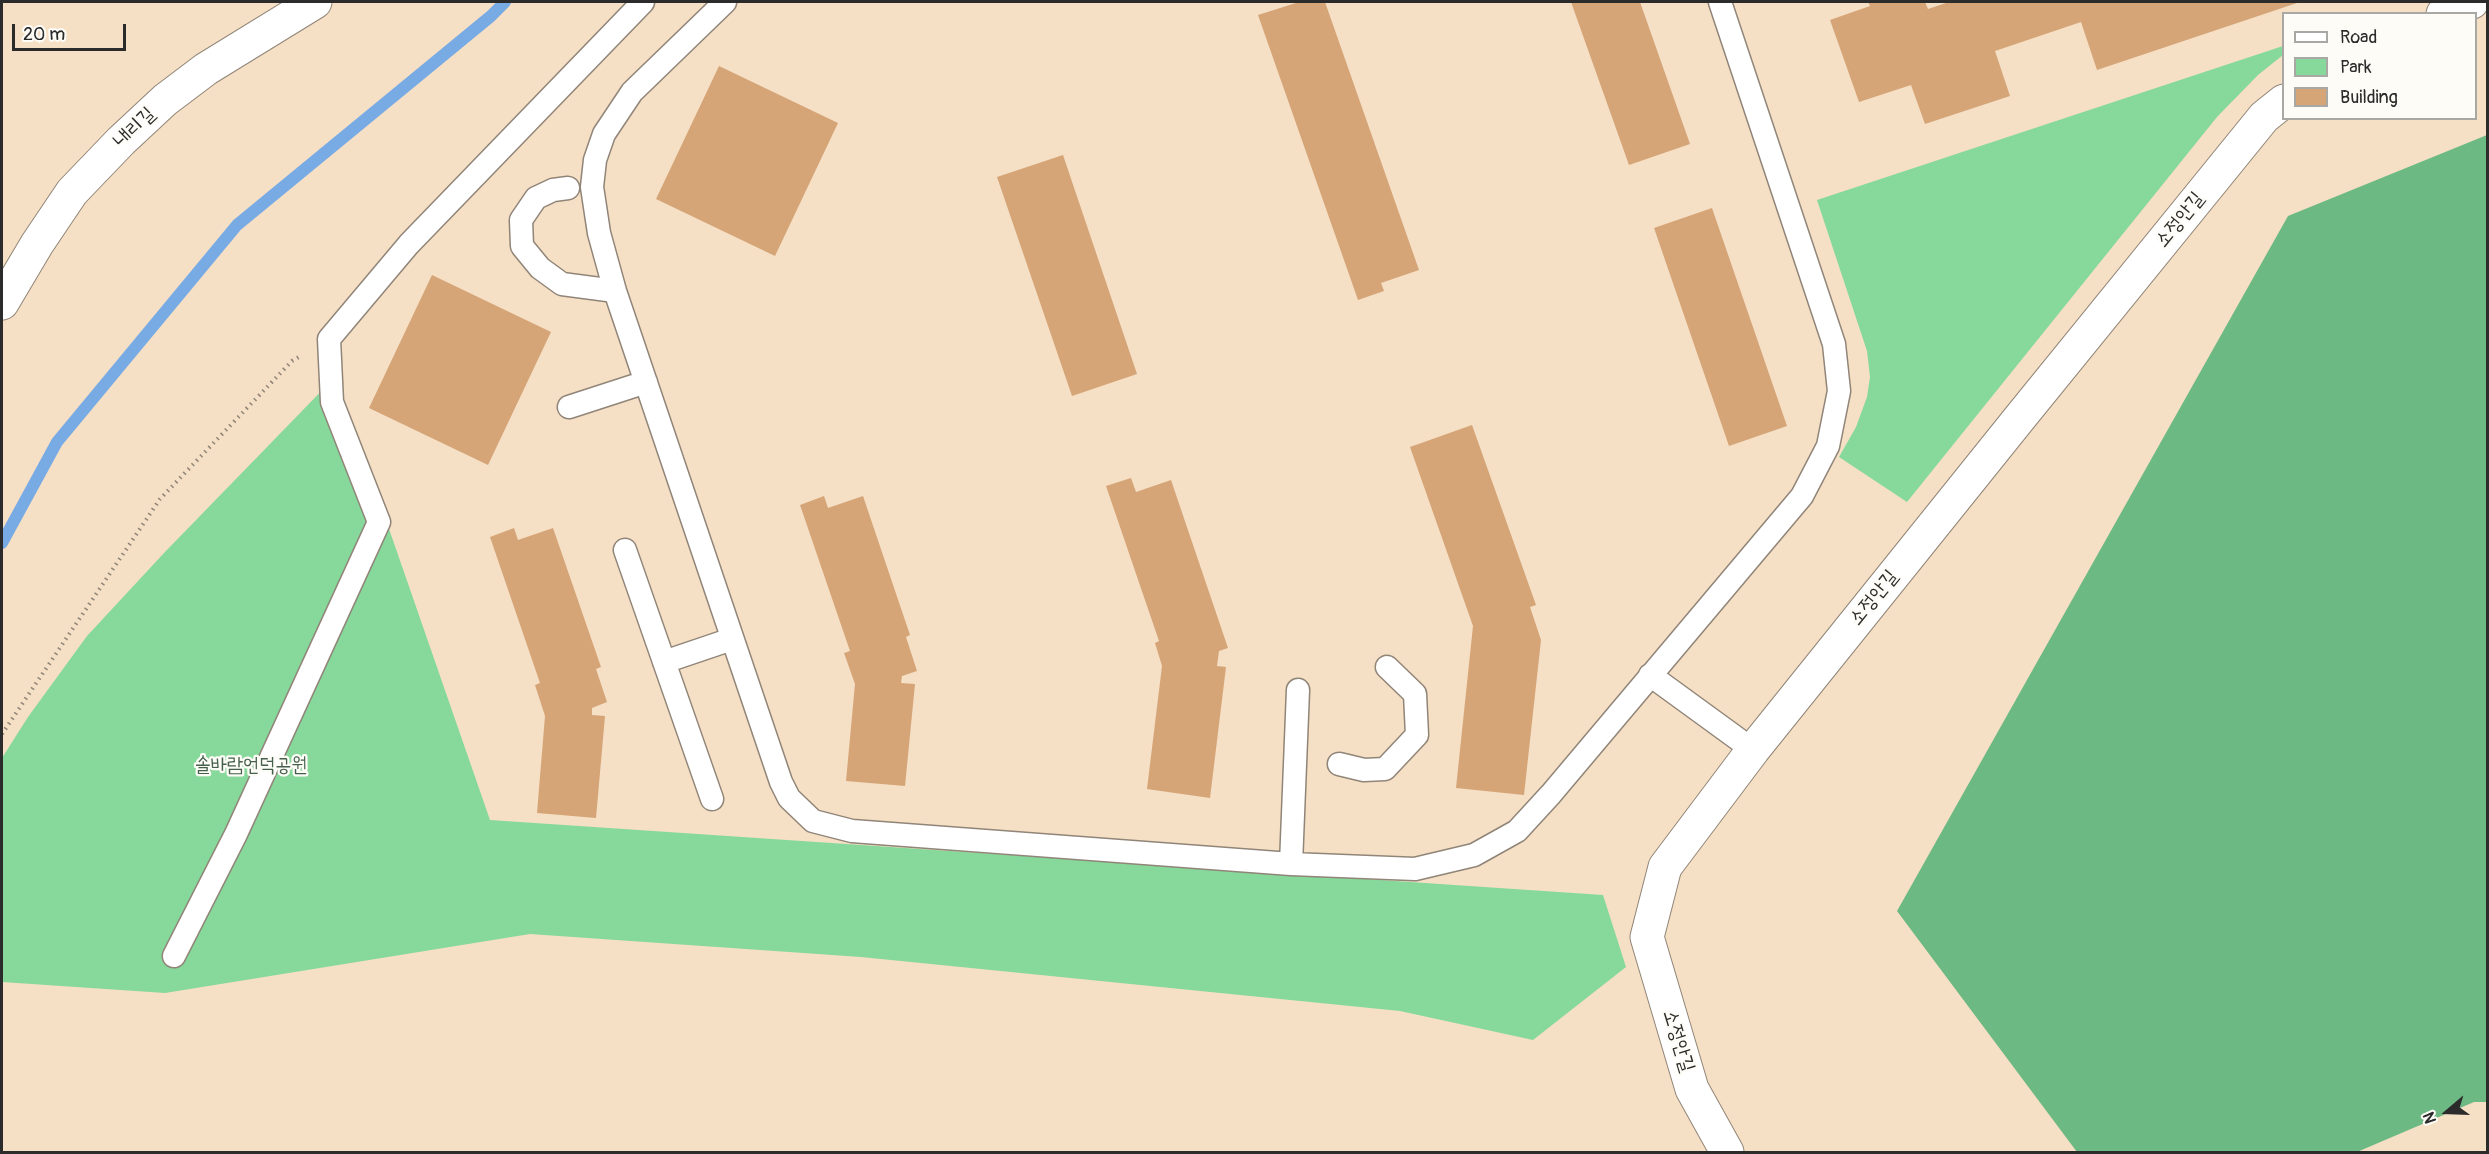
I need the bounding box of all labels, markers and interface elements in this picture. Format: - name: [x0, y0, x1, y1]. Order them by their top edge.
- scale bar: [15, 12, 129, 50]
- legend: [2282, 12, 2477, 120]
- text: 20 m: [23, 23, 65, 46]
- text: Road: [2340, 26, 2377, 49]
- text: Park: [2340, 56, 2372, 79]
- text: Building: [2340, 86, 2398, 109]
- street label: 내리길: [109, 103, 161, 153]
- street label: 소정안길: [2150, 187, 2210, 253]
- street label: 소정안길: [1844, 565, 1904, 631]
- park label: 솔바람언덕공원: [195, 754, 307, 778]
- street label: 소정안길: [1657, 1007, 1699, 1075]
- north arrow: [2417, 1082, 2477, 1142]
- text: N: [2419, 1109, 2441, 1126]

